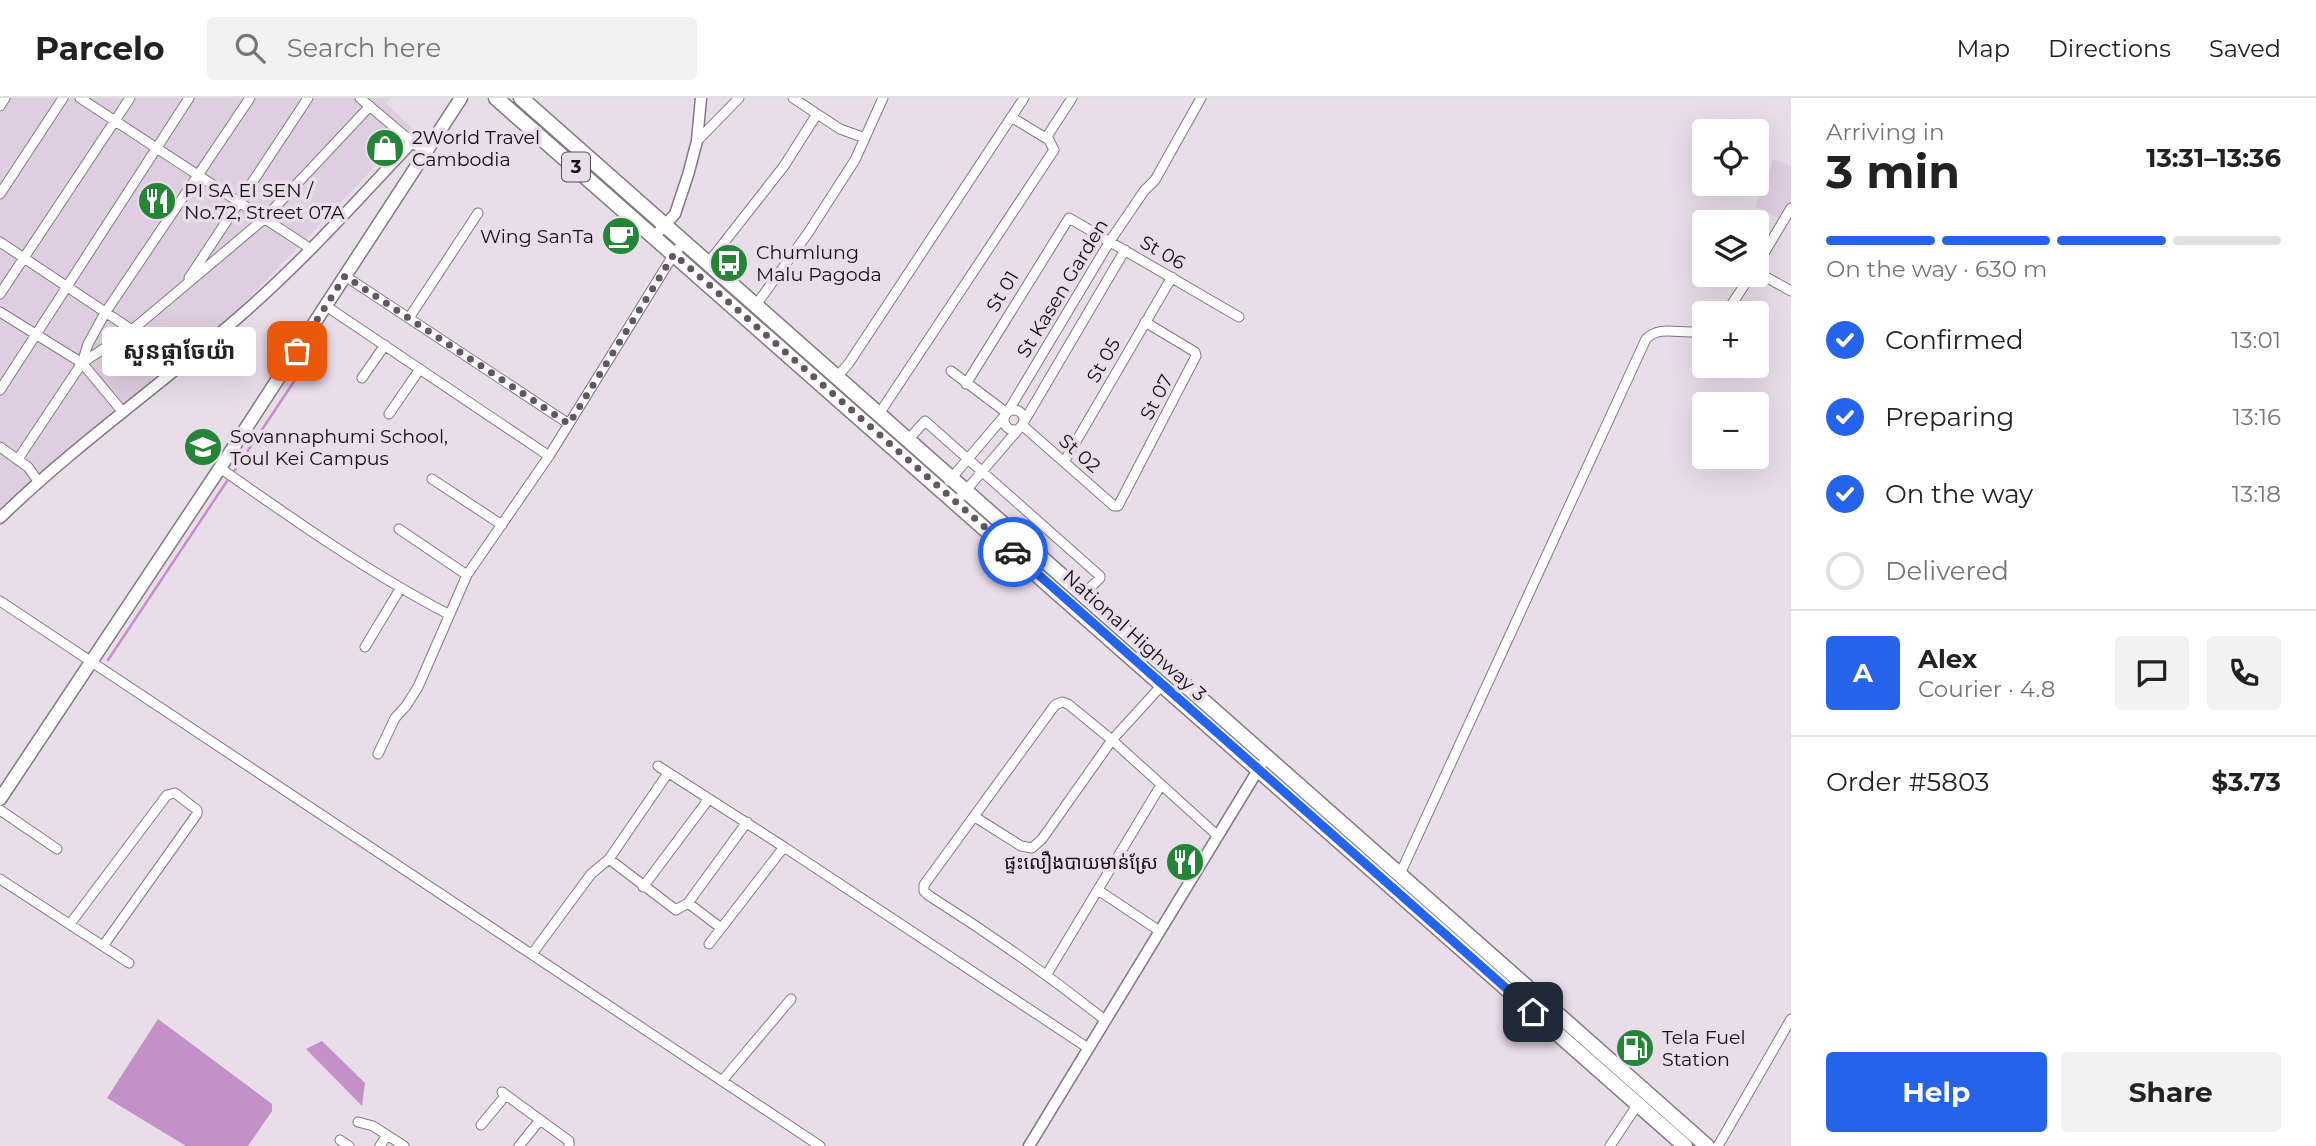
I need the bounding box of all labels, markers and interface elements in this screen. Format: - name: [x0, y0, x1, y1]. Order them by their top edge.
- search box: [207, 17, 697, 80]
- text: Parcelo: [35, 28, 165, 68]
- icon: search: [231, 29, 269, 67]
- text: Search here: [287, 32, 441, 64]
- text: Map: [1957, 34, 2010, 63]
- text: Directions: [2048, 34, 2171, 63]
- text: Saved: [2209, 34, 2281, 63]
- text: Arriving in: [1826, 118, 1945, 146]
- map controls: [1692, 119, 1769, 469]
- button: locate: [1692, 119, 1769, 196]
- place label: 2World Travel Cambodia: [412, 126, 540, 171]
- shop icon: 2World Travel Cambodia: [364, 127, 406, 169]
- text: 13:31–13:36: [2146, 142, 2281, 174]
- text: 3 min: [1826, 143, 1960, 200]
- road number: 3: [562, 153, 590, 182]
- place label: PI SA EI SEN / No.72, Street 07A: [184, 179, 345, 224]
- restaurant icon: PI SA EI SEN / No.72, Street 07A: [136, 180, 178, 222]
- button: layers: [1692, 210, 1769, 287]
- cafe icon: Wing SanTa: [600, 215, 642, 257]
- street label: St Kasen Garden: [1012, 215, 1113, 362]
- place label: Wing SanTa: [480, 225, 594, 248]
- street label: St 06: [1136, 230, 1190, 275]
- place label: Chumlung Malu Pagoda: [756, 241, 882, 286]
- bus stop icon: Chumlung Malu Pagoda: [708, 242, 750, 284]
- text: On the way · 630 m: [1826, 255, 2048, 283]
- street label: St 01: [981, 267, 1024, 316]
- button: +: [1692, 301, 1769, 378]
- pin: [267, 321, 327, 381]
- icon: check: [1826, 321, 1864, 359]
- text: Confirmed: [1885, 324, 2024, 356]
- text: 13:01: [2231, 326, 2281, 354]
- callout: សួនផ្កាចែយ៉ា: [101, 327, 255, 376]
- icon: bag: [278, 332, 316, 370]
- street label: St 05: [1082, 334, 1125, 387]
- text: សួនផ្កាចែយ៉ា: [123, 337, 235, 365]
- street label: St 07: [1135, 371, 1178, 424]
- button: −: [1692, 392, 1769, 469]
- icon: check: [1826, 398, 1864, 436]
- text: Preparing: [1885, 401, 2014, 433]
- text: 13:16: [2233, 403, 2281, 431]
- place label: Sovannaphumi School, Toul Kei Campus: [230, 425, 448, 470]
- school or university icon: Sovannaphumi School, Toul Kei Campus: [182, 426, 224, 468]
- street label: St 02: [1054, 429, 1105, 478]
- icon: check: [1826, 475, 1864, 513]
- text: On the way: [1885, 478, 2033, 510]
- text: 13:18: [2232, 480, 2281, 508]
- courier: [978, 517, 1048, 587]
- icon: car: [994, 533, 1032, 571]
- text: Delivered: [1885, 555, 2009, 587]
- street label: National Highway 3: [1058, 565, 1211, 706]
- button: chat: [2115, 636, 2189, 710]
- button: phone: [2207, 636, 2281, 710]
- text: Alex: [1918, 643, 1977, 675]
- text: A: [1853, 657, 1873, 689]
- text: Courier · 4.8: [1918, 675, 2055, 703]
- text: Order #5803: [1826, 766, 1990, 798]
- text: $3.73: [2211, 766, 2281, 798]
- restaurant icon: ផ្ទះលឿងបាយមាន់ស្រែ: [1164, 841, 1206, 883]
- place label: ផ្ទះលឿងបាយមាន់ស្រែ: [1004, 850, 1158, 874]
- pin: [1503, 982, 1563, 1042]
- icon: home: [1514, 993, 1552, 1031]
- place label: Tela Fuel Station: [1662, 1026, 1746, 1071]
- fuel station icon: Tela Fuel Station: [1614, 1027, 1656, 1069]
- button: Help: [1826, 1052, 2047, 1132]
- button: Share: [2061, 1052, 2281, 1132]

